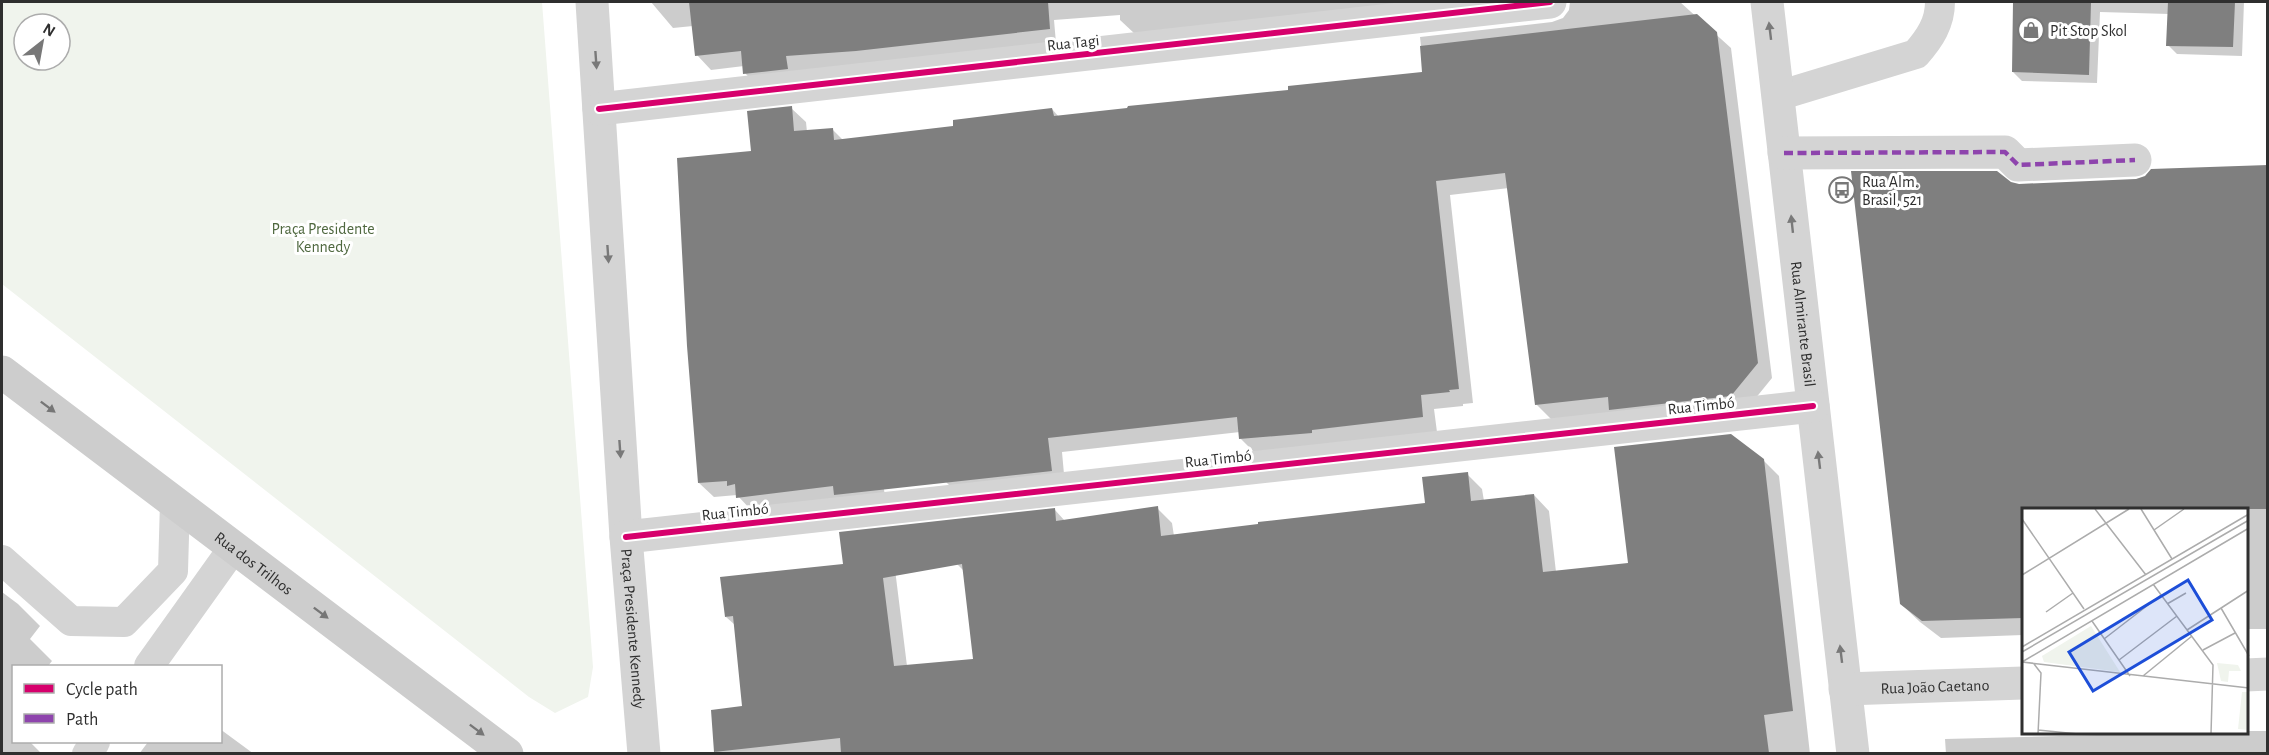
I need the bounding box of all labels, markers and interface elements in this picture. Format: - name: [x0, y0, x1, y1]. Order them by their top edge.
- north arrow: [12, 12, 72, 72]
- shop icon: Pit Stop Skol: [2016, 15, 2046, 45]
- text: N: [40, 20, 58, 40]
- one-way arrow: [1766, 21, 1775, 40]
- place label: Pit Stop Skol: [2050, 23, 2127, 39]
- street label: Rua Tagi: [1046, 32, 1100, 54]
- one-way arrow: [591, 50, 600, 69]
- place label: Rua Alm. Brasil, 521: [1862, 174, 1922, 208]
- bus stop icon: Rua Alm. Brasil, 521: [1827, 175, 1857, 205]
- one-way arrow: [1787, 215, 1797, 234]
- park label: Praça Presidente Kennedy: [271, 221, 375, 256]
- one-way arrow: [604, 245, 613, 264]
- street label: Rua Almirante Brasil: [1788, 260, 1818, 388]
- street label: Rua Timbó: [1667, 395, 1736, 417]
- one-way arrow: [40, 401, 56, 413]
- one-way arrow: [616, 440, 625, 459]
- street label: Rua Timbó: [1184, 448, 1253, 470]
- one-way arrow: [1814, 450, 1824, 469]
- street label: Rua Timbó: [701, 501, 770, 523]
- inset map: [2022, 508, 2248, 734]
- street label: Rua dos Trilhos: [211, 529, 296, 598]
- street label: Praça Presidente Kennedy: [618, 548, 647, 710]
- one-way arrow: [313, 607, 329, 619]
- one-way arrow: [1837, 644, 1846, 663]
- legend: [12, 665, 222, 743]
- street label: Rua João Caetano: [1880, 677, 1990, 697]
- text: Cycle path: [66, 681, 138, 699]
- text: Path: [66, 711, 98, 729]
- one-way arrow: [469, 724, 485, 737]

